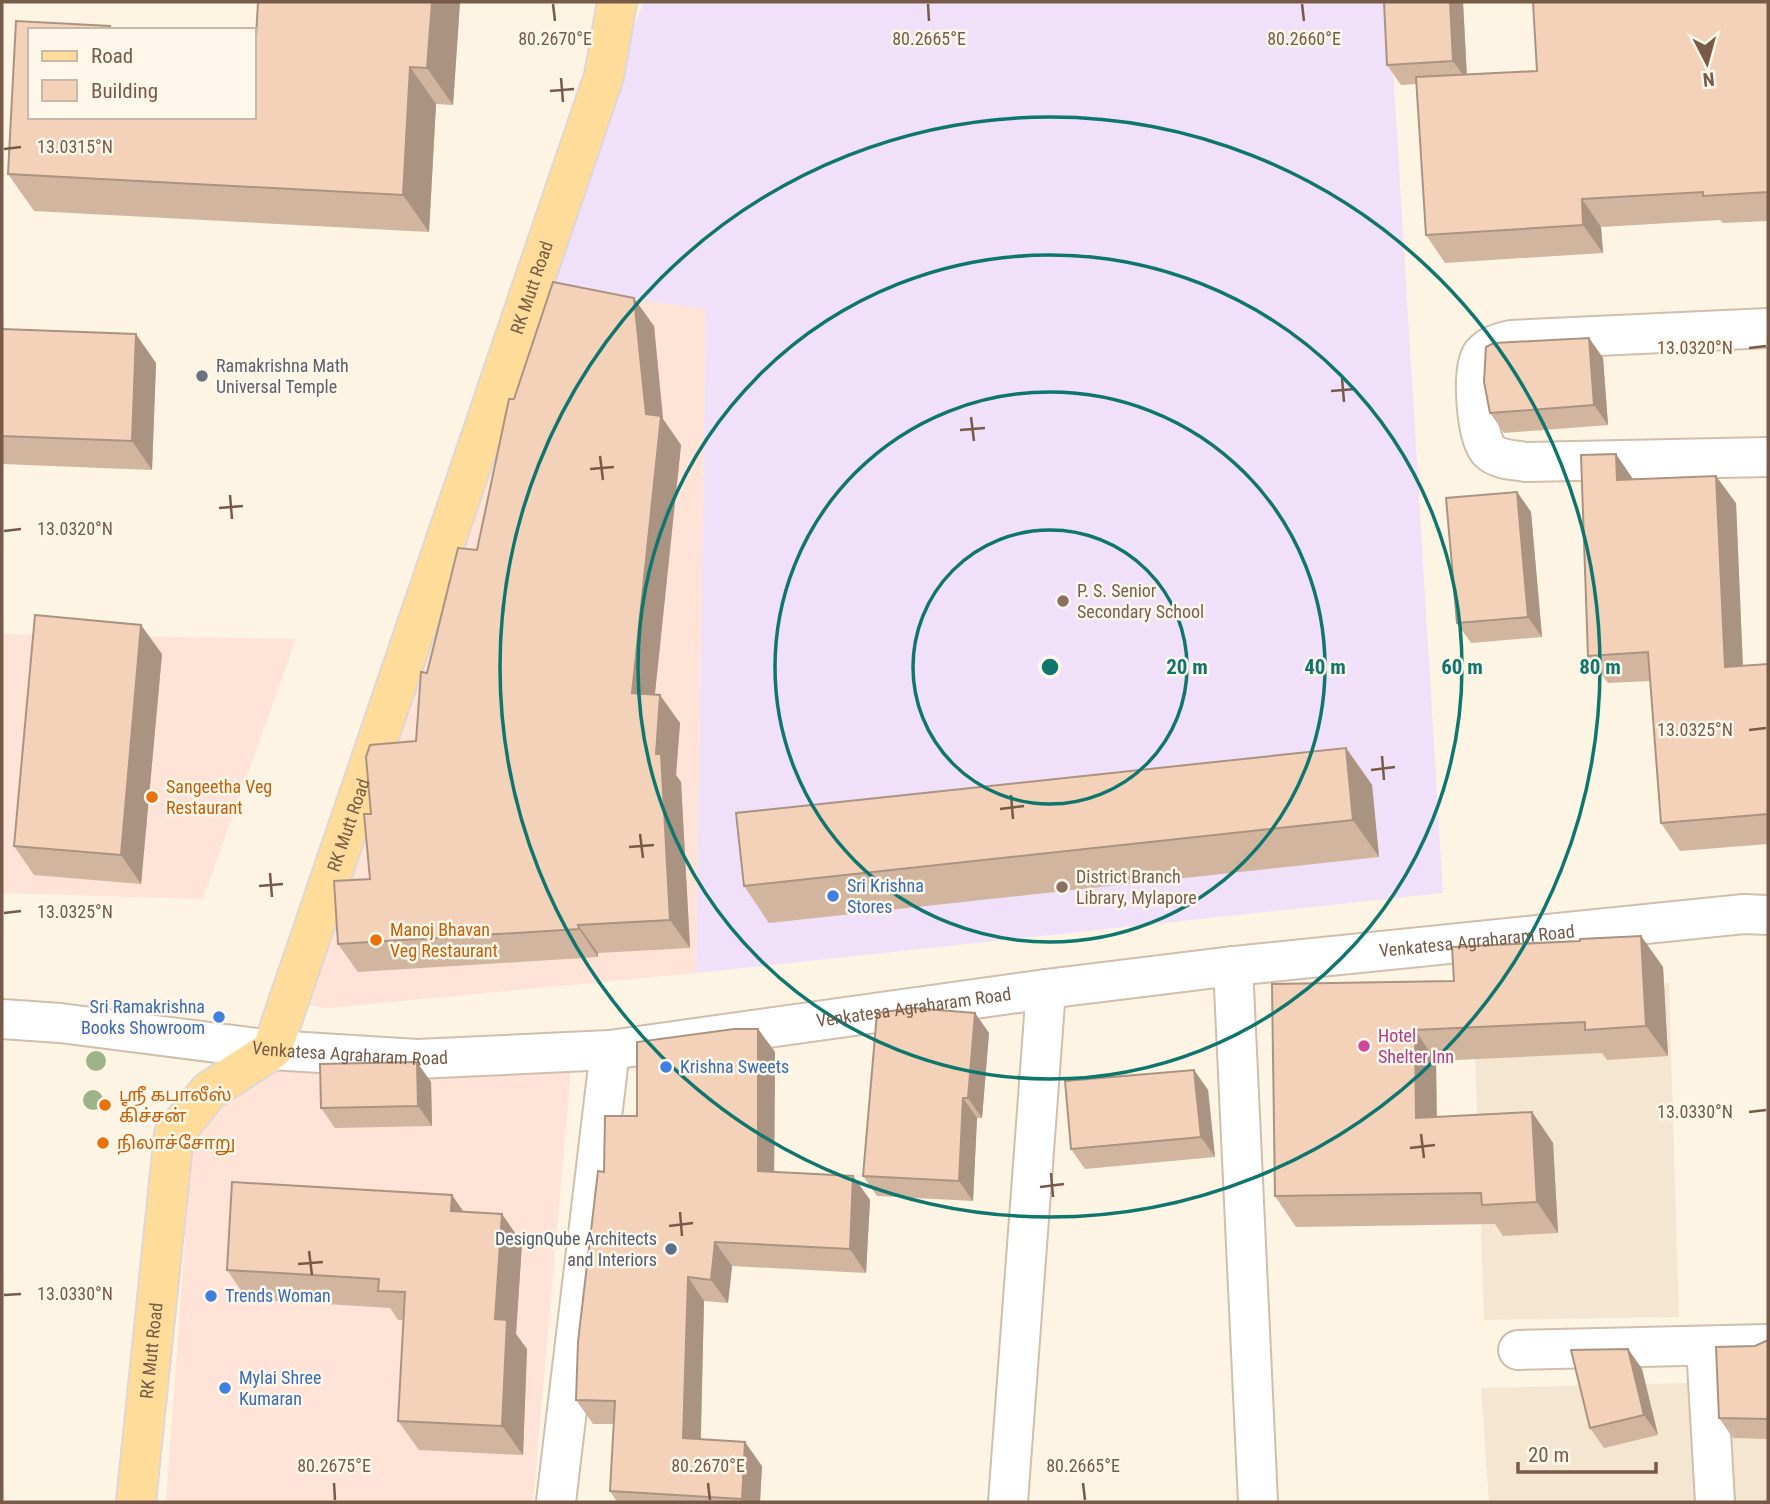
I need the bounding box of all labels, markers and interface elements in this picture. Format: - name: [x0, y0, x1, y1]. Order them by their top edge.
- legend: [28, 28, 256, 119]
- text: 80.2670°E: [518, 28, 592, 49]
- text: 80.2665°E: [892, 28, 966, 49]
- text: 80.2660°E: [1267, 28, 1341, 49]
- north arrow: [1672, 28, 1742, 98]
- text: Road: [91, 44, 133, 68]
- text: N: [1702, 67, 1716, 91]
- text: Building: [91, 79, 158, 103]
- text: 13.0315°N: [37, 136, 113, 157]
- street label: RK Mutt Road: [506, 238, 557, 337]
- text: 13.0320°N: [1657, 337, 1733, 358]
- place label: Ramakrishna Math Universal Temple: [216, 355, 349, 397]
- marker: Ramakrishna Math Universal Temple: [194, 368, 210, 384]
- text: 13.0320°N: [37, 518, 113, 539]
- place label: P. S. Senior Secondary School: [1077, 580, 1204, 622]
- marker: P. S. Senior Secondary School: [1055, 593, 1071, 609]
- centre of rings: [1038, 655, 1062, 679]
- text: 20 m: [1166, 655, 1208, 679]
- text: 40 m: [1304, 655, 1346, 679]
- text: 60 m: [1441, 655, 1483, 679]
- text: 80 m: [1579, 655, 1621, 679]
- text: 13.0325°N: [1657, 719, 1733, 740]
- place label: Sangeetha Veg Restaurant: [166, 776, 272, 818]
- street label: RK Mutt Road: [323, 776, 374, 874]
- marker: Sangeetha Veg Restaurant: [144, 789, 160, 805]
- place label: District Branch Library, Mylapore: [1076, 866, 1197, 908]
- place label: Sri Krishna Stores: [847, 875, 924, 917]
- marker: District Branch Library, Mylapore: [1054, 879, 1070, 895]
- marker: Sri Krishna Stores: [825, 888, 841, 904]
- text: 13.0325°N: [37, 901, 113, 922]
- place label: Manoj Bhavan Veg Restaurant: [390, 919, 498, 961]
- street label: Venkatesa Agraharam Road: [1378, 920, 1575, 961]
- marker: Manoj Bhavan Veg Restaurant: [368, 932, 384, 948]
- street label: Venkatesa Agraharam Road: [815, 983, 1012, 1031]
- place label: Sri Ramakrishna Books Showroom: [81, 996, 205, 1038]
- marker: Sri Ramakrishna Books Showroom: [211, 1009, 227, 1025]
- place label: Hotel Shelter Inn: [1378, 1025, 1454, 1067]
- street label: Venkatesa Agraharam Road: [251, 1037, 448, 1069]
- marker: Hotel Shelter Inn: [1356, 1038, 1372, 1054]
- place label: Krishna Sweets: [680, 1056, 789, 1077]
- marker: Krishna Sweets: [658, 1059, 674, 1075]
- place label: ஶ்ரீ கபாலீஸ் கிச்சன்: [119, 1084, 232, 1126]
- marker: ஶ்ரீ கபாலீஸ் கிச்சன்: [97, 1097, 113, 1113]
- text: 13.0330°N: [1657, 1101, 1733, 1122]
- place label: நிலாச்சோறு: [117, 1132, 235, 1156]
- marker: நிலாச்சோறு: [95, 1135, 111, 1151]
- place label: DesignQube Architects and Interiors: [495, 1228, 657, 1270]
- marker: DesignQube Architects and Interiors: [663, 1241, 679, 1257]
- text: 13.0330°N: [37, 1283, 113, 1304]
- place label: Trends Woman: [225, 1285, 331, 1306]
- marker: Trends Woman: [203, 1288, 219, 1304]
- street label: RK Mutt Road: [136, 1302, 167, 1400]
- place label: Mylai Shree Kumaran: [239, 1367, 321, 1409]
- marker: Mylai Shree Kumaran: [217, 1380, 233, 1396]
- scale bar: [1518, 1430, 1656, 1474]
- text: 20 m: [1528, 1443, 1569, 1467]
- text: 80.2675°E: [297, 1455, 371, 1476]
- text: 80.2670°E: [671, 1455, 745, 1476]
- text: 80.2665°E: [1046, 1455, 1120, 1476]

